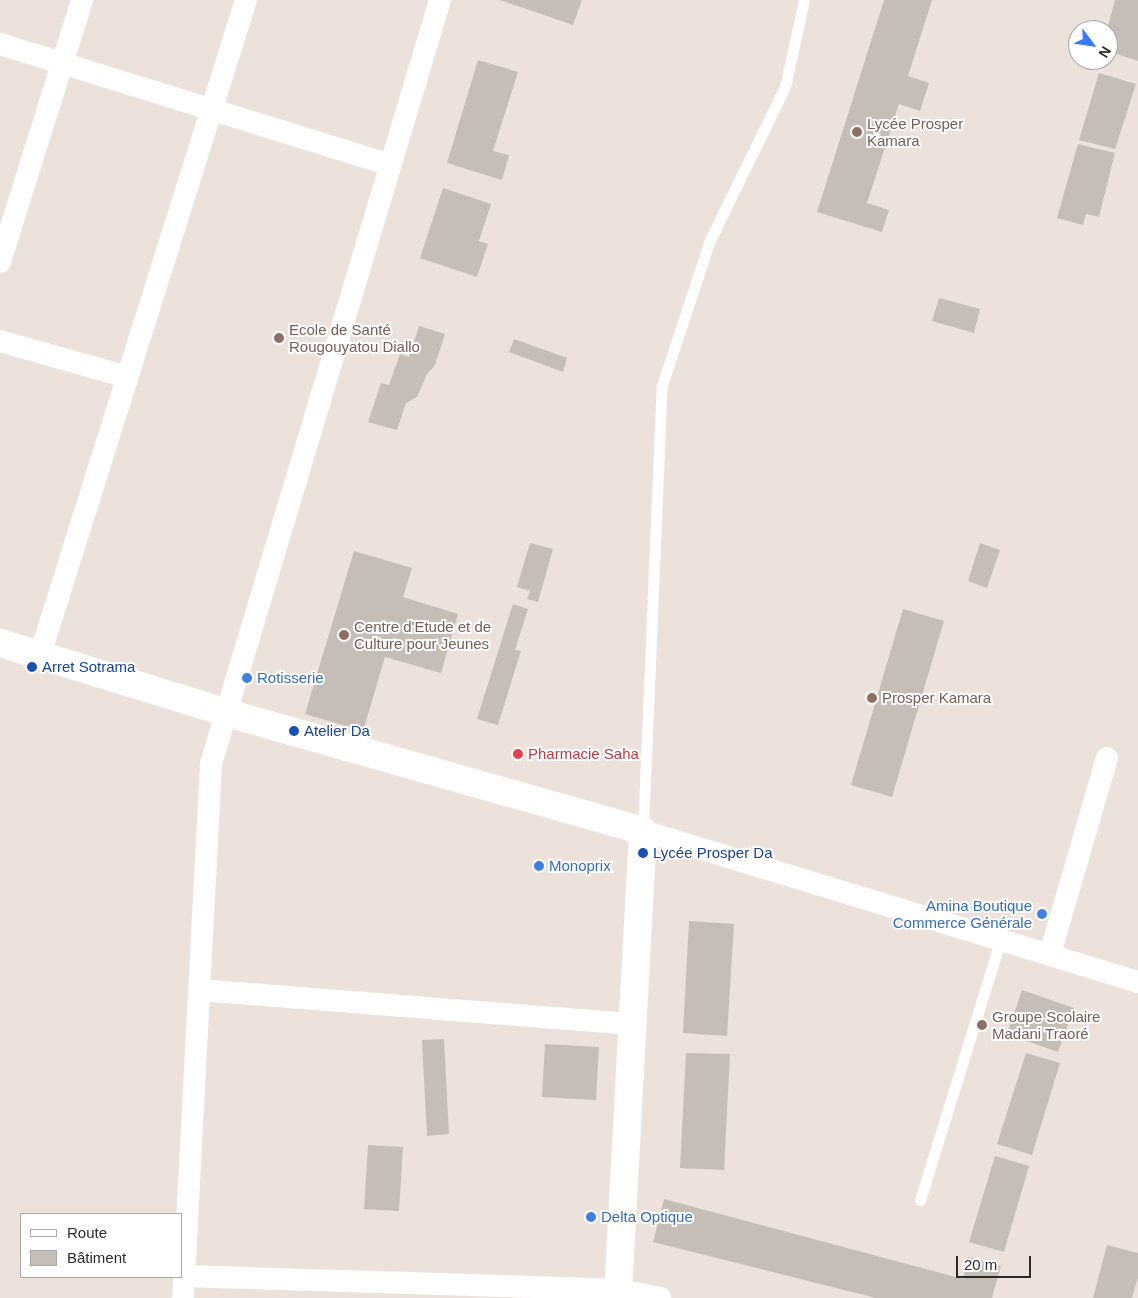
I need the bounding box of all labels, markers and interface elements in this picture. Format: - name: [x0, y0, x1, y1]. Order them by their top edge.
- north arrow: [1068, 20, 1118, 70]
- text: N: [1096, 44, 1114, 61]
- place label: Lycée Prosper Kamara: [867, 114, 963, 149]
- marker: Lycée Prosper Kamara: [851, 126, 863, 138]
- place label: Ecole de Santé Rougouyatou Diallo: [289, 320, 420, 355]
- marker: Ecole de Santé Rougouyatou Diallo: [273, 332, 285, 344]
- place label: Centre d'Etude et de Culture pour Jeunes: [354, 617, 491, 652]
- marker: Centre d'Etude et de Culture pour Jeunes: [338, 629, 350, 641]
- place label: Arret Sotrama: [42, 658, 135, 676]
- marker: Arret Sotrama: [26, 661, 38, 673]
- place label: Rotisserie: [257, 669, 324, 687]
- marker: Rotisserie: [241, 672, 253, 684]
- place label: Prosper Kamara: [882, 689, 991, 707]
- marker: Prosper Kamara: [866, 692, 878, 704]
- place label: Atelier Da: [304, 722, 370, 740]
- marker: Atelier Da: [288, 725, 300, 737]
- place label: Pharmacie Saha: [528, 745, 639, 763]
- marker: Pharmacie Saha: [512, 748, 524, 760]
- place label: Lycée Prosper Da: [653, 844, 773, 862]
- marker: Lycée Prosper Da: [637, 847, 649, 859]
- place label: Monoprix: [549, 857, 611, 875]
- marker: Monoprix: [533, 860, 545, 872]
- place label: Amina Boutique Commerce Générale: [893, 896, 1032, 931]
- marker: Amina Boutique Commerce Générale: [1036, 908, 1048, 920]
- place label: Groupe Scolaire Madani Traoré: [992, 1007, 1100, 1042]
- marker: Groupe Scolaire Madani Traoré: [976, 1019, 988, 1031]
- place label: Delta Optique: [601, 1208, 693, 1226]
- marker: Delta Optique: [585, 1211, 597, 1223]
- legend: [20, 1213, 182, 1278]
- text: Route: [67, 1224, 107, 1241]
- scale bar: [958, 1246, 1033, 1278]
- text: Bâtiment: [67, 1249, 126, 1266]
- text: 20 m: [964, 1256, 997, 1273]

